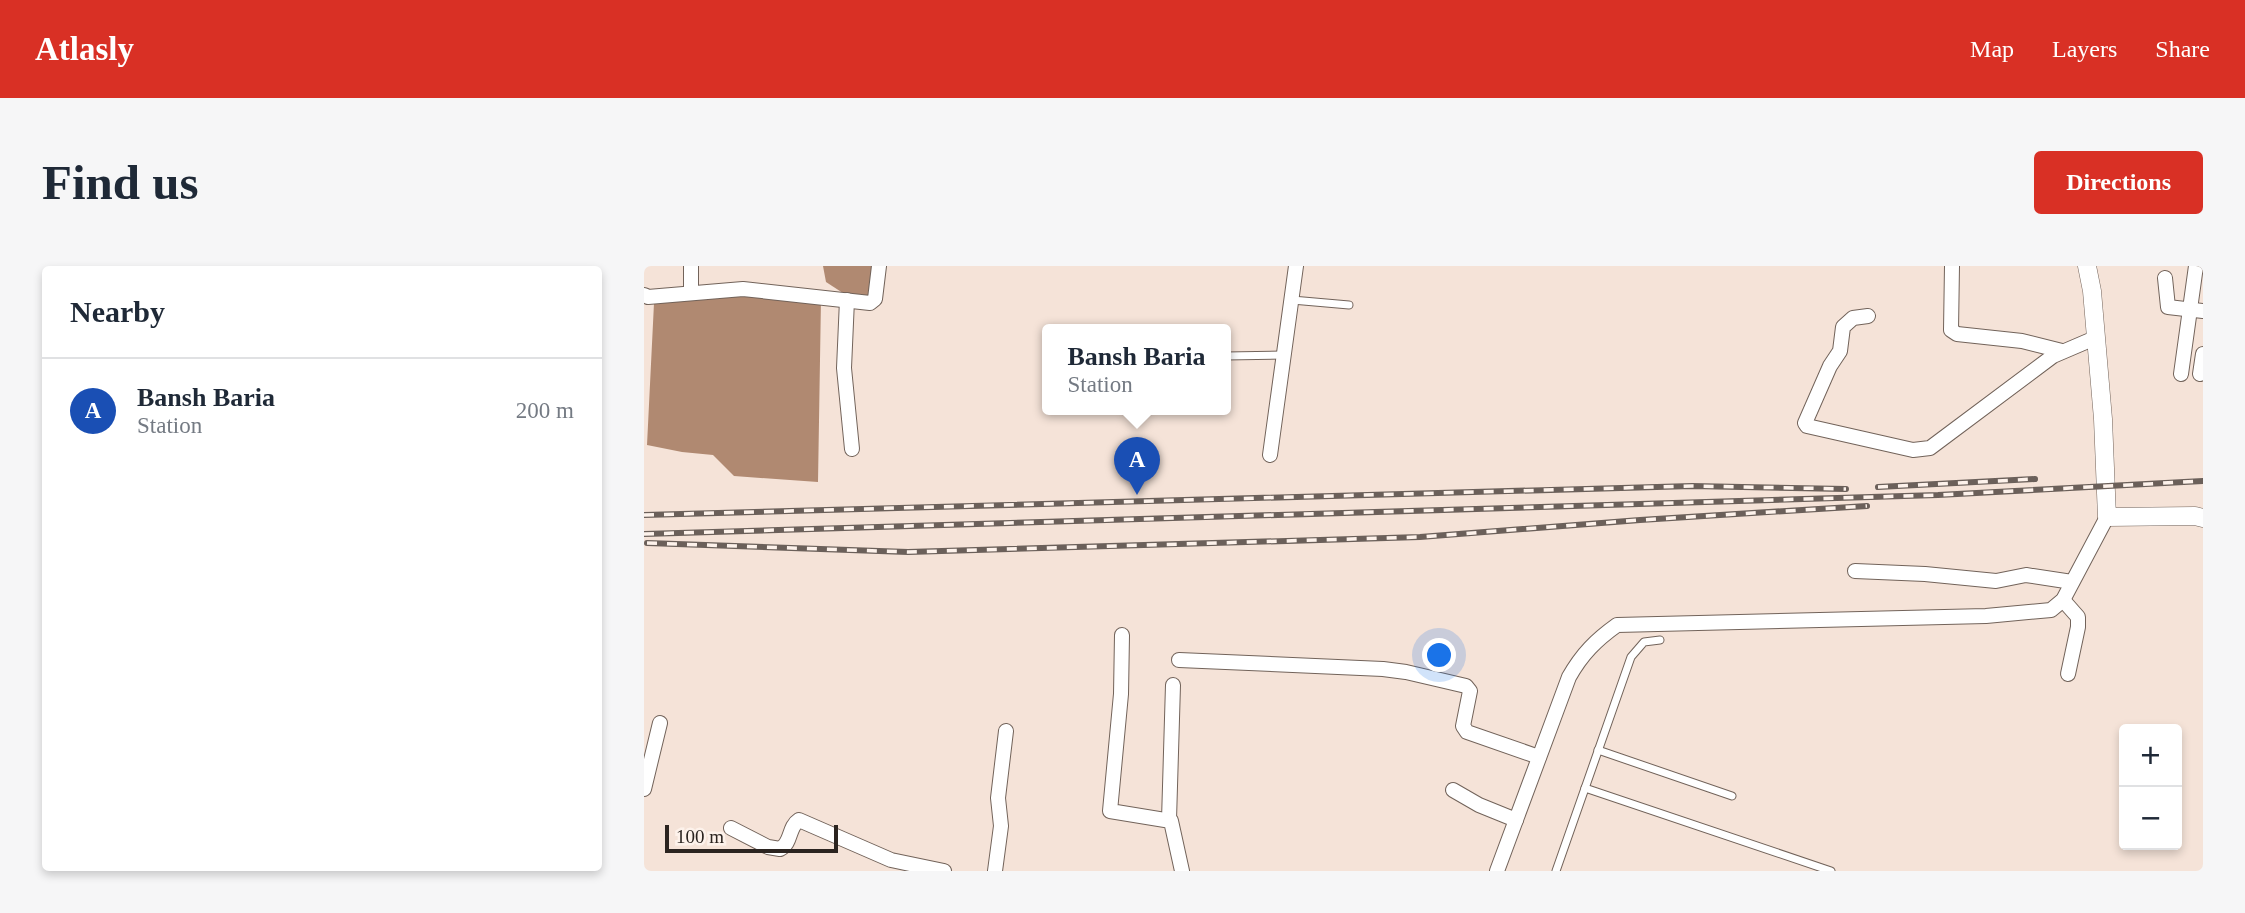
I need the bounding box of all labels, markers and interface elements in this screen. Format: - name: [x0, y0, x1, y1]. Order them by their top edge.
- text: Atlasly: [35, 31, 134, 67]
- text: Map: [1970, 36, 2014, 62]
- text: Layers: [2052, 36, 2117, 62]
- text: Share: [2155, 36, 2210, 62]
- button: Directions: [2034, 151, 2203, 214]
- text: Find us: [42, 155, 199, 210]
- text: Nearby: [70, 295, 165, 328]
- popup: [1042, 324, 1231, 415]
- text: Bansh Baria: [1068, 342, 1206, 371]
- text: Station: [1068, 372, 1133, 397]
- text: Bansh Baria: [137, 383, 275, 412]
- text: A: [85, 398, 101, 423]
- text: 200 m: [516, 398, 574, 423]
- text: Station: [137, 413, 202, 438]
- pin: A: [1114, 437, 1160, 495]
- your location: [1422, 638, 1456, 672]
- map controls: [2119, 724, 2182, 850]
- button: +: [2119, 724, 2182, 787]
- button: −: [2119, 787, 2182, 850]
- scale bar: [665, 822, 838, 854]
- text: 100 m: [676, 826, 724, 847]

